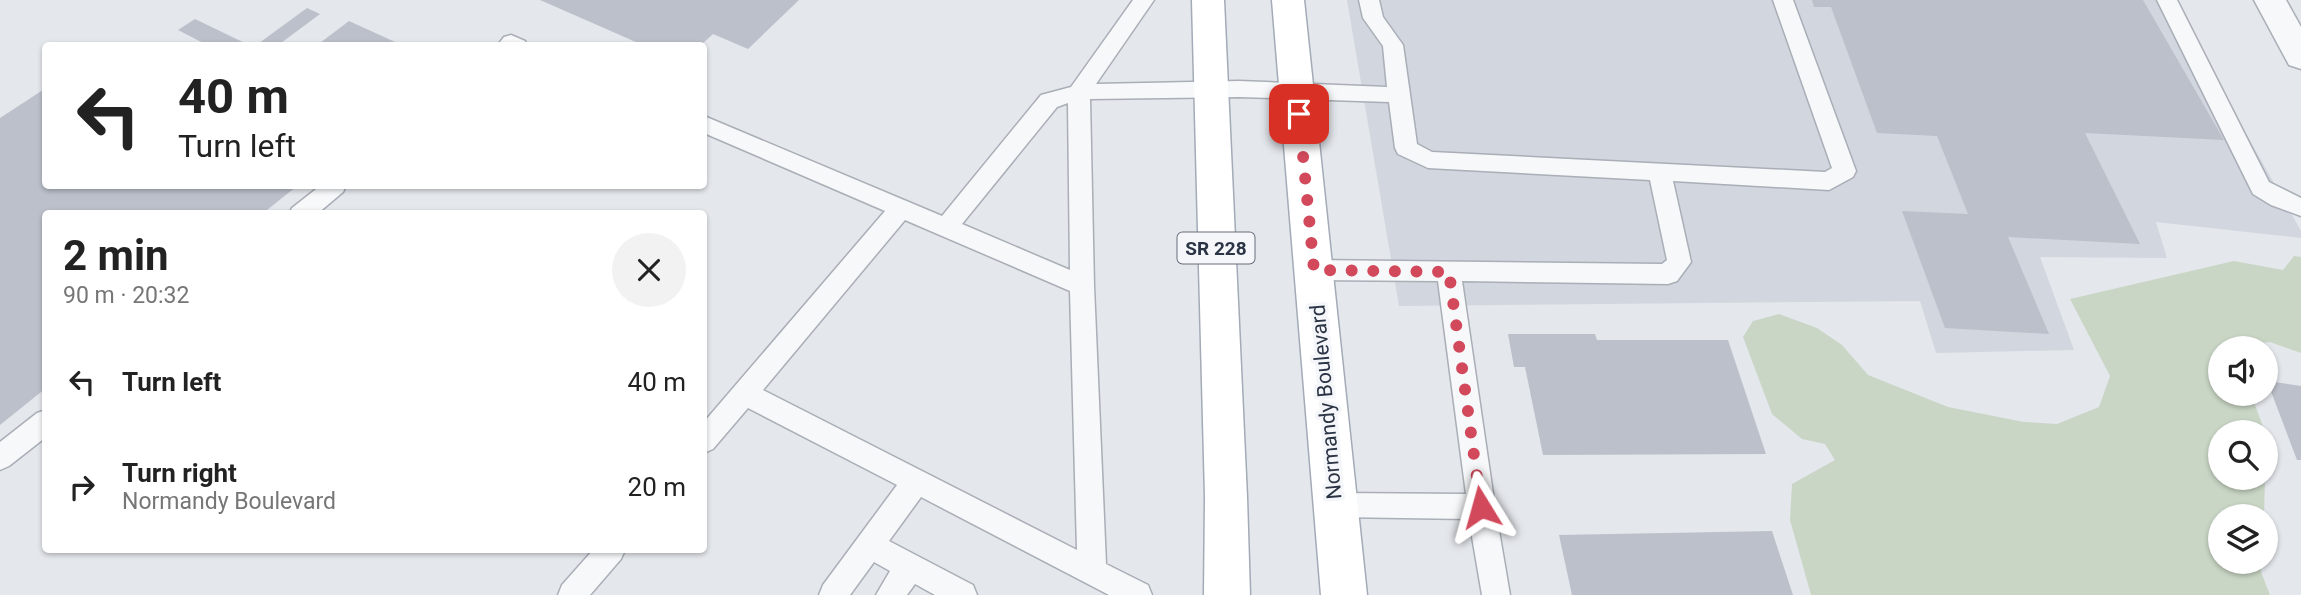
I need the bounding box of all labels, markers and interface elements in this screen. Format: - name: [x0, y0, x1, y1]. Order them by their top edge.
- text: 40 m: [178, 68, 289, 125]
- icon: left: [63, 70, 154, 161]
- pin: [1269, 84, 1329, 144]
- icon: arrive: [1280, 95, 1318, 133]
- text: Turn left: [178, 127, 296, 165]
- text: 2 min: [63, 231, 169, 280]
- road number: SR 228: [1178, 232, 1254, 264]
- button: close: [612, 233, 686, 307]
- text: 90 m · 20:32: [63, 282, 189, 309]
- street label: Normandy Boulevard: [1306, 304, 1346, 500]
- map controls: [2208, 336, 2278, 574]
- button: sound: [2208, 336, 2278, 406]
- icon: left: [63, 363, 101, 401]
- text: Turn left: [122, 367, 221, 397]
- text: 40 m: [628, 367, 686, 397]
- button: search: [2208, 420, 2278, 490]
- text: Turn right: [122, 458, 237, 488]
- icon: right: [63, 468, 101, 506]
- position arrow: [1444, 470, 1518, 544]
- text: 20 m: [628, 472, 686, 502]
- text: Normandy Boulevard: [122, 488, 336, 515]
- button: layers: [2208, 504, 2278, 574]

